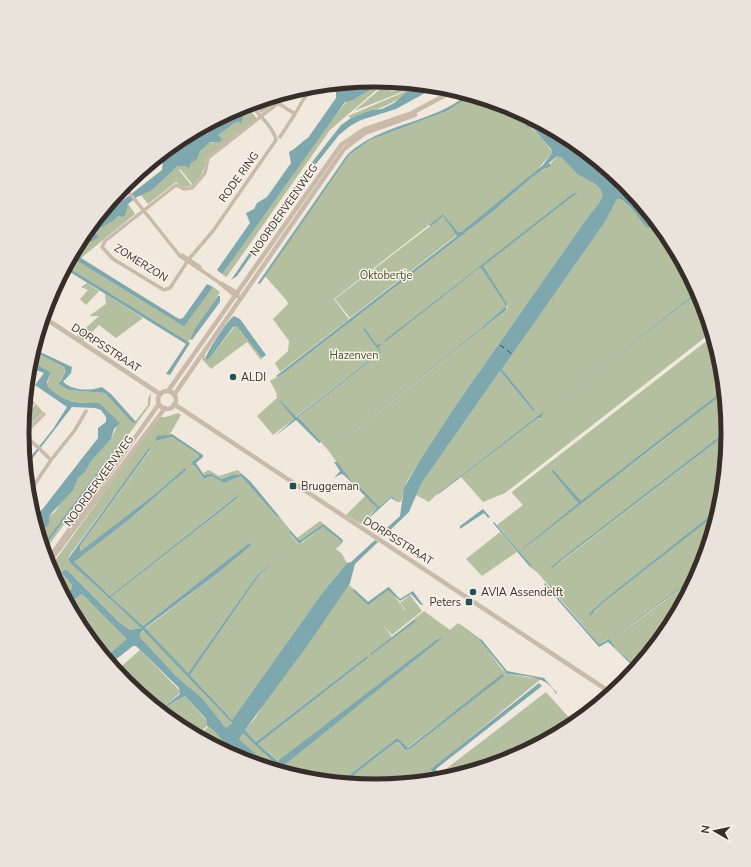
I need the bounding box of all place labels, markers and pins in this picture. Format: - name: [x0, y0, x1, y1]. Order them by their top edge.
- place label: ALDI: [241, 370, 266, 385]
- marker: ALDI: [228, 372, 238, 382]
- place label: Bruggeman: [301, 479, 359, 494]
- marker: Bruggeman: [288, 481, 298, 491]
- place label: AVIA Assendelft: [481, 585, 563, 600]
- marker: AVIA Assendelft: [468, 587, 478, 597]
- place label: Peters: [430, 595, 461, 610]
- marker: Peters: [464, 597, 474, 607]

